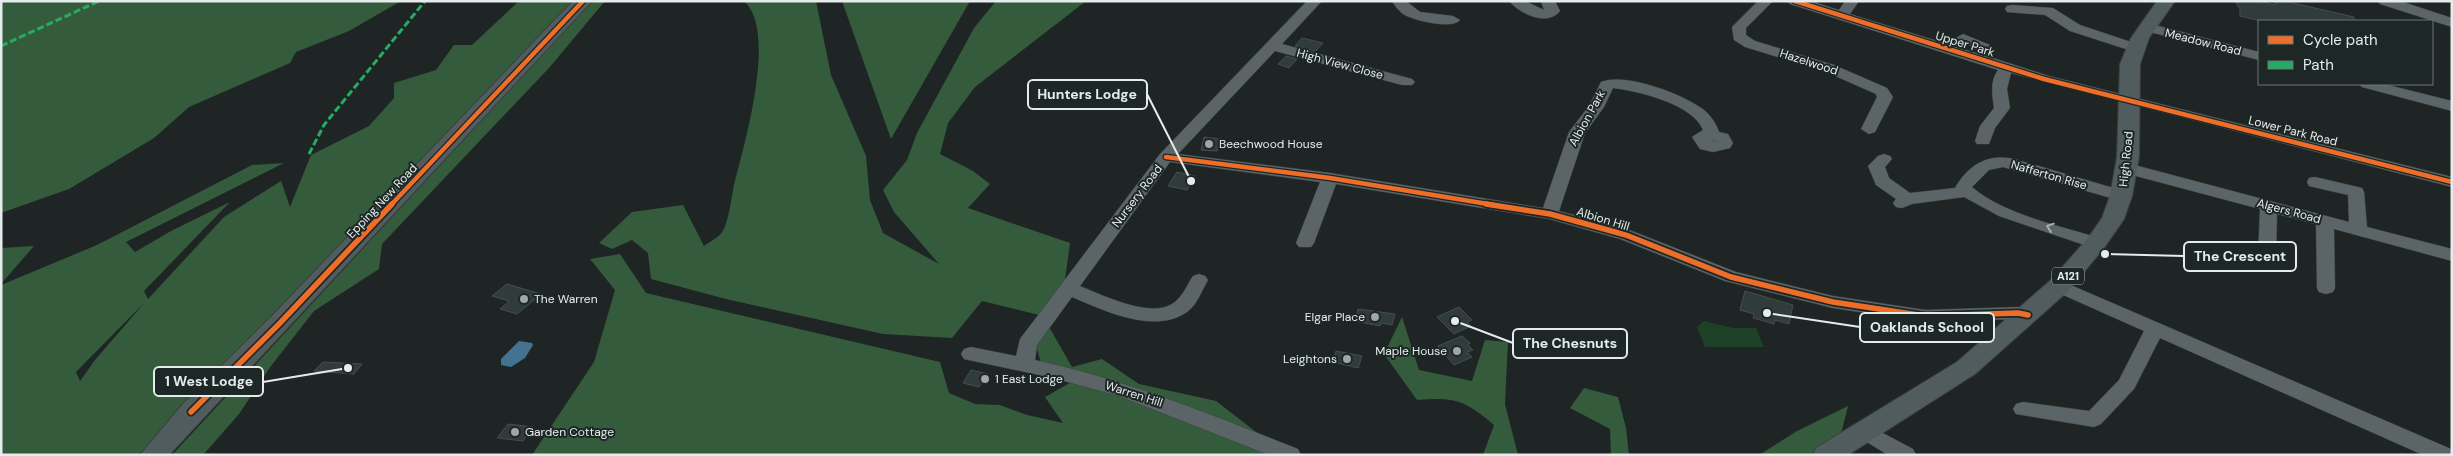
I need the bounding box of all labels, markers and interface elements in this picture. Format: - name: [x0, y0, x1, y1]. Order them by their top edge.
- legend: [2258, 20, 2433, 85]
- street label: Meadow Road: [2163, 25, 2243, 59]
- street label: Upper Park: [1933, 27, 1997, 61]
- text: Cycle path: [2303, 30, 2378, 50]
- street label: High View Close: [1295, 45, 1385, 83]
- street label: Hazelwood: [1778, 45, 1840, 79]
- text: Path: [2303, 55, 2334, 75]
- callout: Hunters Lodge: [1028, 80, 1147, 109]
- text: Hunters Lodge: [1037, 85, 1137, 103]
- street label: Albion Park: [1565, 87, 1609, 149]
- street label: Lower Park Road: [2247, 112, 2339, 150]
- street label: High Road: [2115, 130, 2137, 188]
- place label: Beechwood House: [1219, 136, 1323, 152]
- marker: Beechwood House: [1203, 138, 1215, 150]
- street label: Nafferton Rise: [2009, 156, 2089, 194]
- street label: Epping New Road: [343, 160, 421, 242]
- street label: Nursery Road: [1108, 161, 1166, 231]
- street label: Algers Road: [2255, 195, 2323, 227]
- street label: Albion Hill: [1575, 203, 1631, 235]
- one-way arrow: [2046, 223, 2055, 233]
- callout: The Crescent: [2184, 242, 2296, 271]
- text: The Crescent: [2194, 247, 2286, 265]
- road number: A121: [2052, 268, 2084, 284]
- place label: The Warren: [534, 291, 598, 307]
- marker: The Warren: [518, 293, 530, 305]
- place label: Elgar Place: [1305, 309, 1365, 325]
- marker: Elgar Place: [1369, 311, 1381, 323]
- callout: Oaklands School: [1860, 313, 1994, 342]
- text: Oaklands School: [1870, 318, 1984, 336]
- callout: The Chesnuts: [1513, 329, 1627, 358]
- text: The Chesnuts: [1523, 334, 1617, 352]
- place label: Maple House: [1375, 343, 1447, 359]
- marker: Maple House: [1451, 345, 1463, 357]
- place label: Leightons: [1283, 351, 1337, 367]
- marker: Leightons: [1341, 353, 1353, 365]
- callout: 1 West Lodge: [154, 367, 263, 396]
- place label: 1 East Lodge: [995, 371, 1063, 387]
- text: 1 West Lodge: [165, 372, 253, 390]
- marker: 1 East Lodge: [979, 373, 991, 385]
- street label: Warren Hill: [1103, 377, 1165, 411]
- place label: Garden Cottage: [525, 424, 614, 440]
- marker: Garden Cottage: [509, 426, 521, 438]

